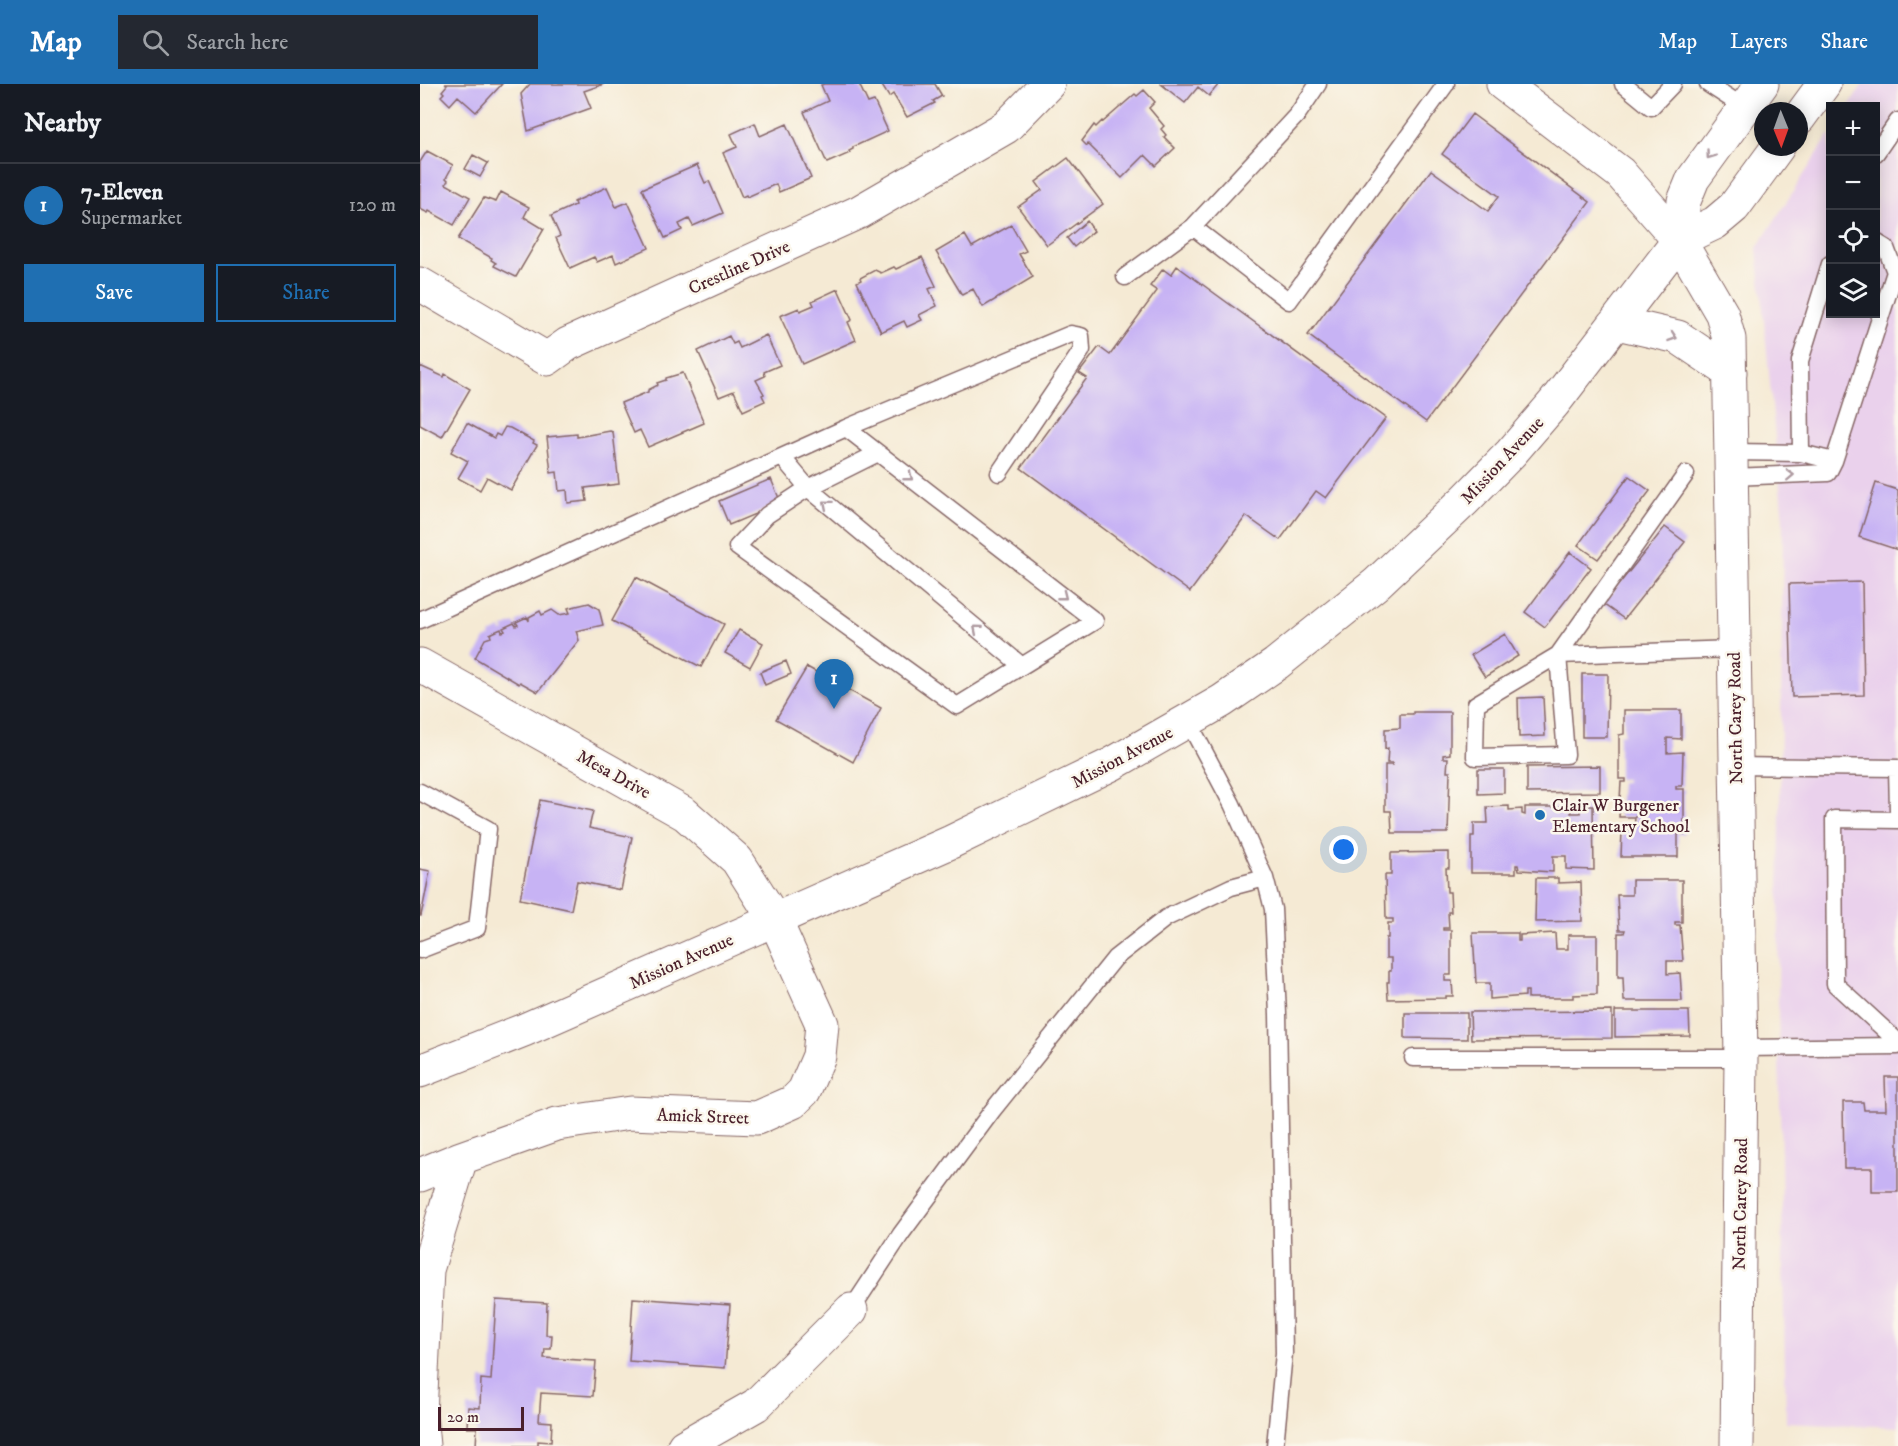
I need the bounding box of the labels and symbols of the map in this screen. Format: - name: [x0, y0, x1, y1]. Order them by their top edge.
- north arrow: [1754, 102, 1808, 156]
- one-way arrow: [1706, 149, 1717, 160]
- street label: Crestline Drive: [685, 236, 793, 300]
- one-way arrow: [1668, 330, 1678, 343]
- street label: Mission Avenue: [1457, 412, 1549, 509]
- one-way arrow: [1786, 468, 1795, 481]
- one-way arrow: [902, 470, 913, 481]
- one-way arrow: [823, 500, 834, 511]
- one-way arrow: [1056, 589, 1067, 600]
- one-way arrow: [973, 625, 984, 636]
- street label: North Carey Road: [1724, 652, 1748, 784]
- pin: 1: [814, 660, 854, 709]
- street label: Mission Avenue: [1068, 722, 1177, 794]
- street label: Mesa Drive: [573, 746, 654, 804]
- place label: Clair W Burgener Elementary School: [1552, 795, 1690, 838]
- marker: Clair W Burgener Elementary School: [1533, 808, 1547, 822]
- your location: [1329, 835, 1358, 864]
- street label: Mission Avenue: [626, 929, 737, 995]
- street label: Amick Street: [656, 1104, 750, 1130]
- street label: North Carey Road: [1729, 1138, 1753, 1270]
- scale bar: [438, 1404, 524, 1432]

